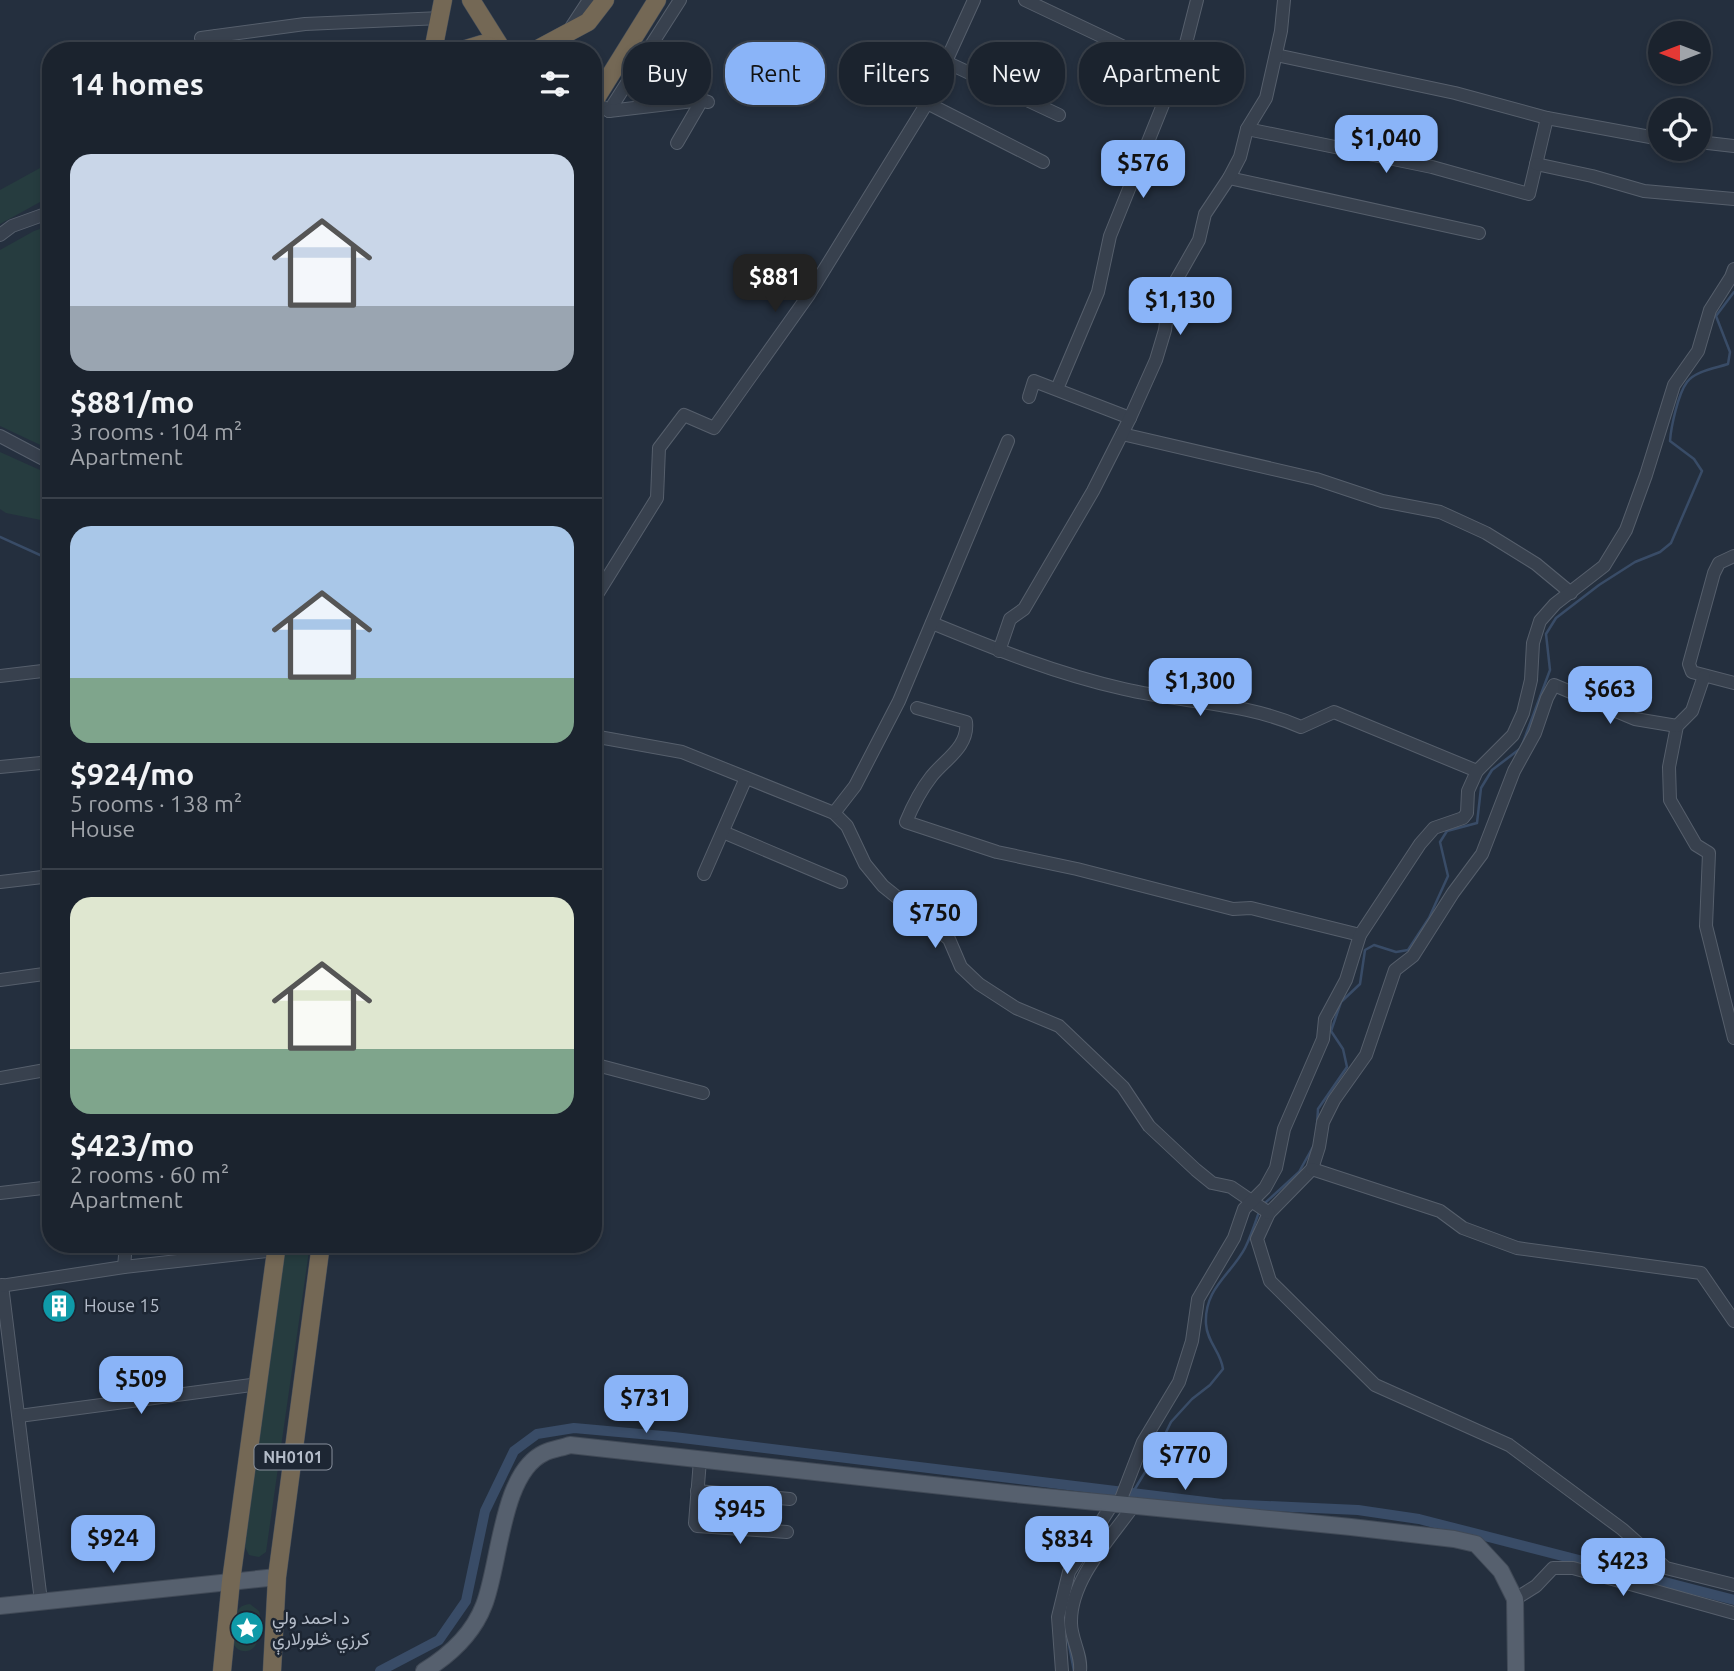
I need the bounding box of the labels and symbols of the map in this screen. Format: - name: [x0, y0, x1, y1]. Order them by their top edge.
- north arrow: [1648, 21, 1712, 84]
- pin: $1,040: [1329, 116, 1443, 175]
- pin: $576: [1102, 140, 1184, 200]
- pin: $881: [734, 254, 816, 314]
- pin: $1,130: [1123, 278, 1237, 337]
- pin: $1,300: [1143, 658, 1257, 718]
- pin: $663: [1569, 666, 1651, 726]
- pin: $750: [894, 890, 976, 950]
- building icon: House 15: [40, 1287, 78, 1325]
- place label: House 15: [84, 1295, 160, 1315]
- pin: $509: [100, 1356, 182, 1416]
- pin: $731: [605, 1376, 687, 1435]
- pin: $770: [1144, 1432, 1226, 1492]
- road number: NH0101: [254, 1444, 332, 1470]
- pin: $945: [699, 1486, 781, 1546]
- pin: $924: [72, 1516, 154, 1575]
- pin: $834: [1026, 1516, 1108, 1576]
- pin: $423: [1582, 1538, 1664, 1598]
- place label: د احمد ولي کرزي څلورلارې: [272, 1607, 369, 1656]
- place icon: د احمد ولي کرزي څلورلارې: [228, 1609, 266, 1647]

